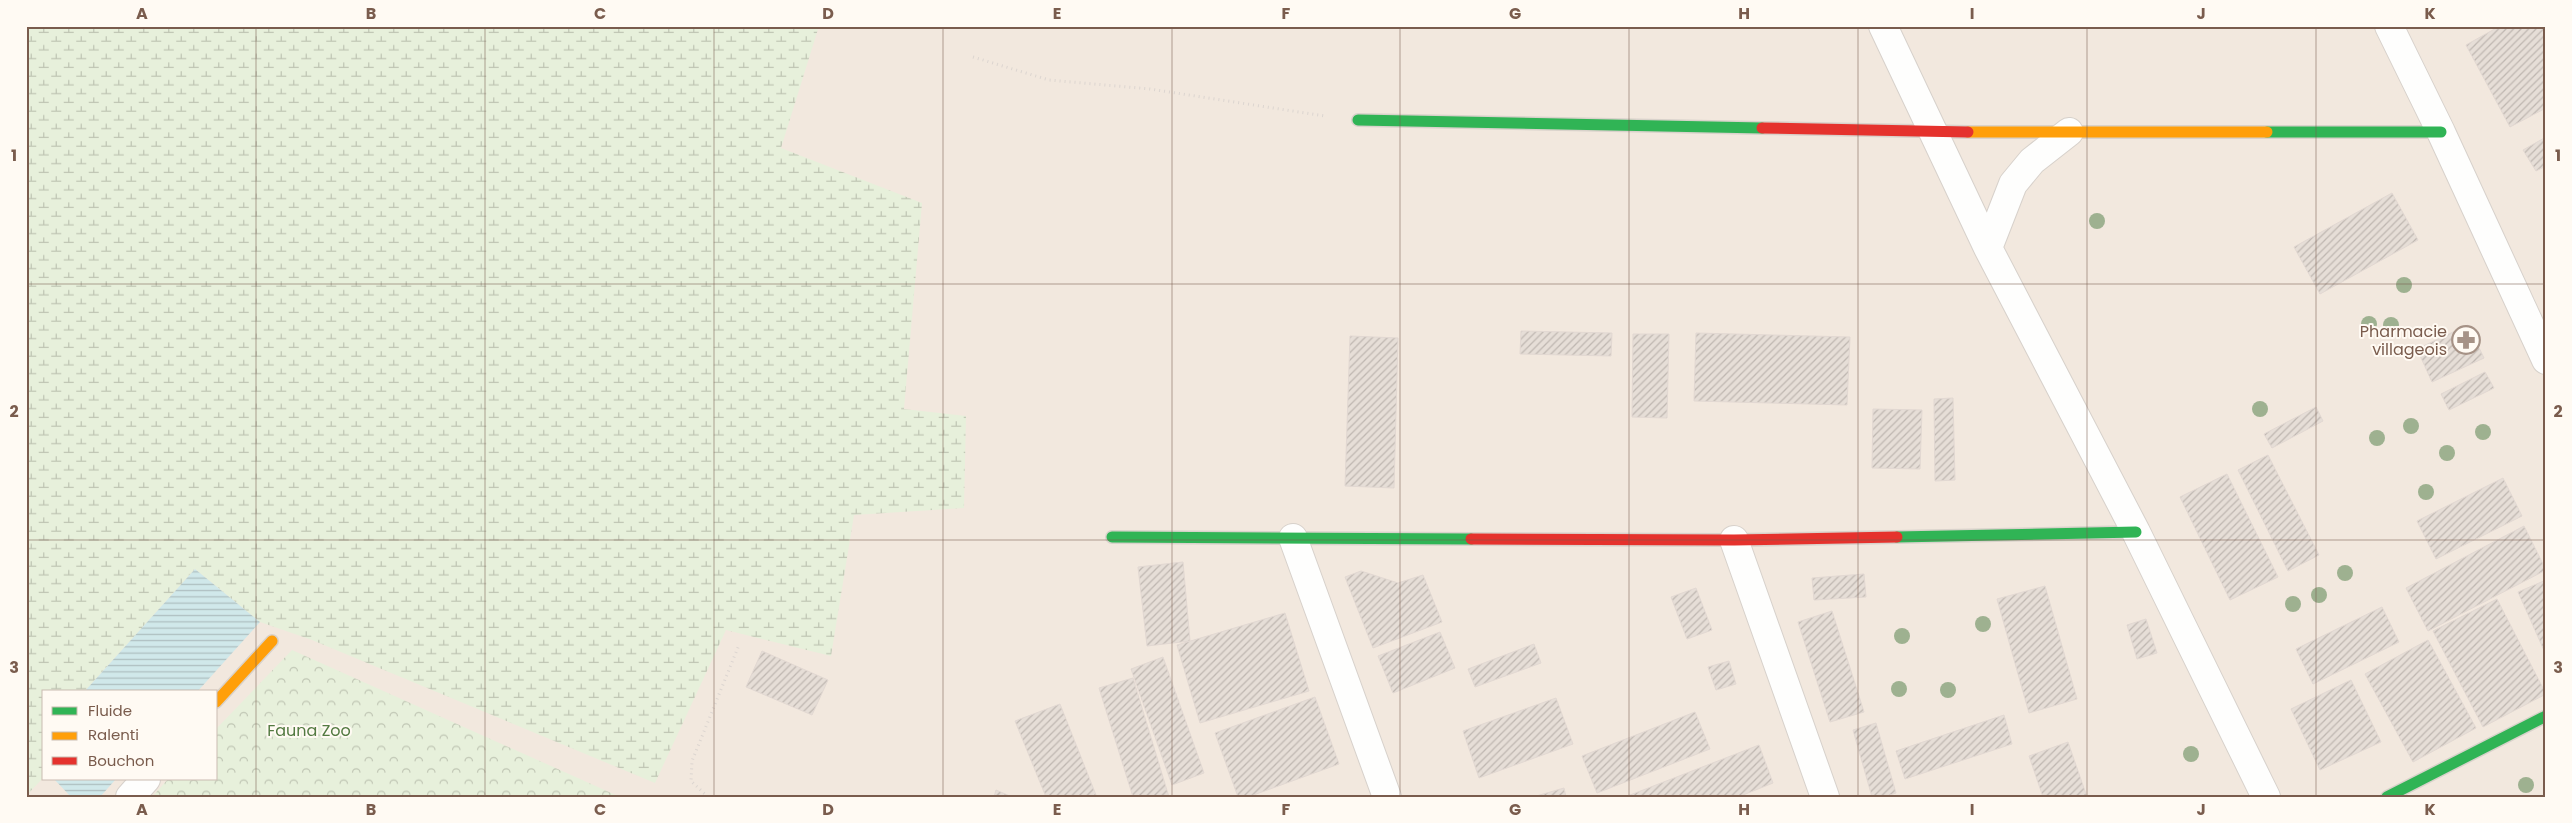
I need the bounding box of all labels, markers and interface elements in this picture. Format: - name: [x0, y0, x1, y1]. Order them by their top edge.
- text: A: [136, 2, 148, 25]
- text: B: [366, 2, 376, 25]
- text: C: [594, 2, 606, 25]
- text: D: [822, 2, 834, 25]
- text: E: [1053, 2, 1061, 25]
- text: F: [1282, 2, 1291, 25]
- text: G: [1509, 2, 1521, 25]
- text: H: [1738, 2, 1750, 25]
- text: I: [1970, 2, 1974, 25]
- text: J: [2196, 2, 2206, 25]
- text: K: [2424, 2, 2436, 25]
- text: 1: [11, 144, 17, 167]
- text: 1: [2555, 144, 2561, 167]
- place label: Pharmacie villageois: [2360, 320, 2447, 361]
- pharmacy icon: Pharmacie villageois: [2451, 325, 2481, 355]
- text: 2: [9, 400, 19, 423]
- text: 2: [2553, 400, 2563, 423]
- text: 3: [9, 656, 19, 679]
- text: 3: [2553, 656, 2563, 679]
- legend: [42, 690, 218, 780]
- text: Fluide: [88, 700, 132, 721]
- park label: Fauna Zoo: [267, 719, 351, 742]
- text: Ralenti: [88, 724, 139, 745]
- text: Bouchon: [88, 750, 154, 771]
- text: A: [136, 798, 148, 821]
- text: B: [366, 798, 376, 821]
- text: C: [594, 798, 606, 821]
- text: D: [822, 798, 834, 821]
- text: E: [1053, 798, 1061, 821]
- text: F: [1282, 798, 1291, 821]
- text: G: [1509, 798, 1521, 821]
- text: H: [1738, 798, 1750, 821]
- text: I: [1970, 798, 1974, 821]
- text: J: [2196, 798, 2206, 821]
- text: K: [2424, 798, 2436, 821]

